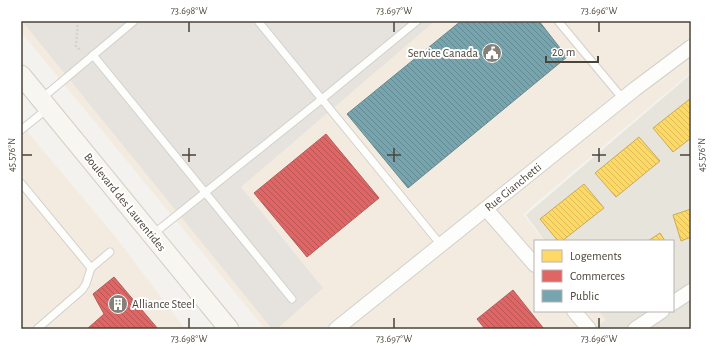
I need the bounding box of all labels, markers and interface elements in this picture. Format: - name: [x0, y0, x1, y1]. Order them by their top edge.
- text: 73.698°W: [171, 6, 207, 16]
- text: 73.697°W: [376, 6, 412, 16]
- text: 73.696°W: [581, 6, 617, 16]
- scale bar: [546, 38, 598, 64]
- public building icon: Service Canada: [481, 42, 503, 64]
- text: 20 m: [552, 46, 575, 58]
- place label: Service Canada: [408, 47, 478, 59]
- text: 45.576°N: [7, 138, 17, 172]
- text: 45.576°N: [697, 138, 707, 172]
- street label: Boulevard des Laurentides: [82, 151, 168, 253]
- street label: Rue Gianchetti: [483, 161, 543, 213]
- legend: [534, 240, 674, 312]
- text: Logements: [570, 250, 622, 262]
- text: Commerces: [570, 270, 625, 282]
- text: Public: [570, 290, 599, 302]
- building icon: Alliance Steel: [107, 293, 129, 315]
- place label: Alliance Steel: [132, 298, 195, 310]
- text: 73.698°W: [171, 334, 207, 344]
- text: 73.697°W: [376, 334, 412, 344]
- text: 73.696°W: [581, 334, 617, 344]

